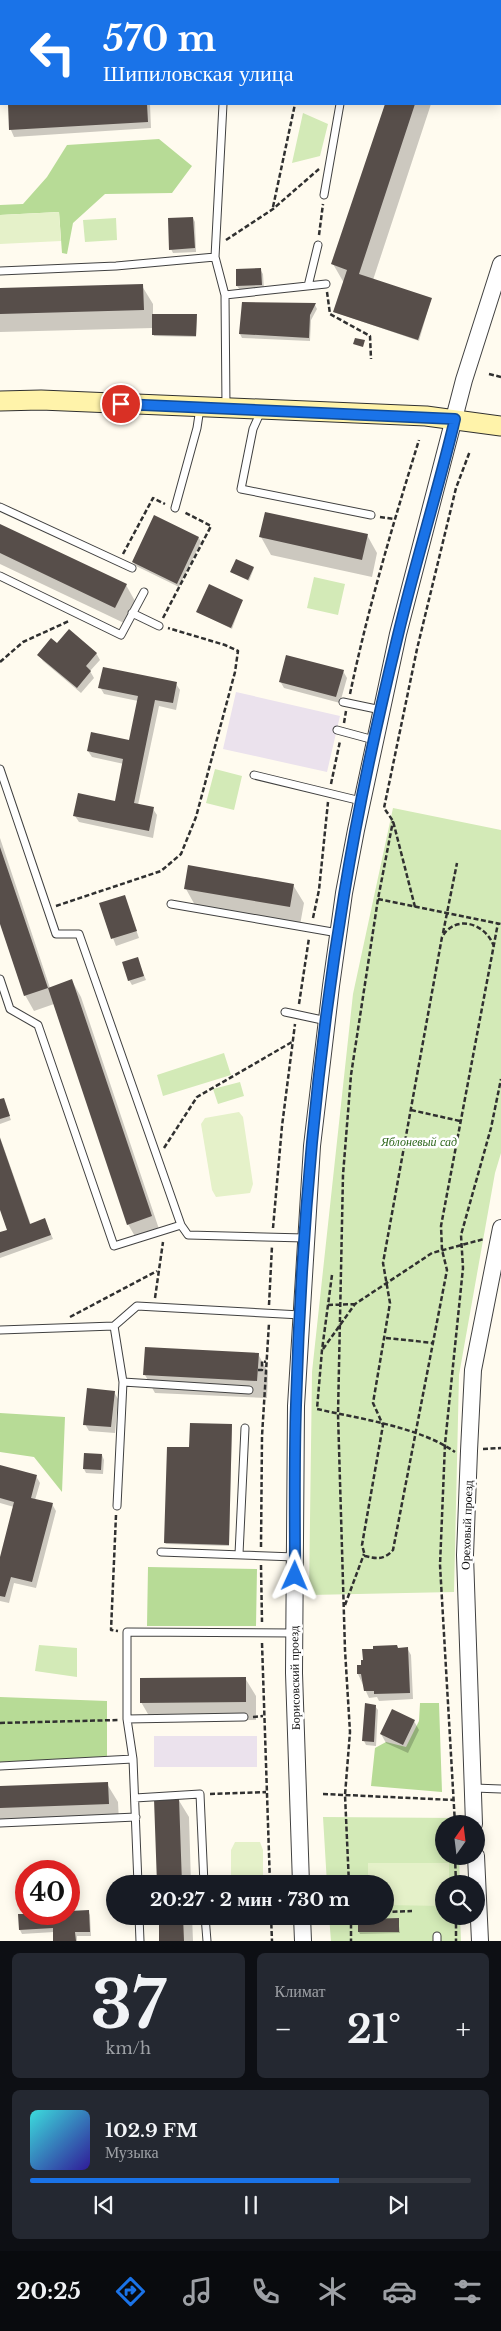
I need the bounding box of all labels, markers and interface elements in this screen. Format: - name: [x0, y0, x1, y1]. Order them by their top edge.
- text: 570 m: [103, 17, 216, 60]
- icon: left: [20, 20, 85, 85]
- text: Шипиловская улица: [103, 60, 293, 87]
- pin: [100, 383, 142, 425]
- icon: arrive: [107, 390, 135, 418]
- park label: Яблоневый сад: [380, 1134, 457, 1149]
- street label: Ореховый проезд: [457, 1480, 476, 1570]
- position arrow: [268, 1549, 320, 1601]
- street label: Борисовский проезд: [286, 1626, 303, 1730]
- north arrow: [435, 1815, 485, 1865]
- map controls: [435, 1815, 485, 1925]
- speed limit sign: 40: [15, 1860, 80, 1925]
- button: search: [435, 1875, 485, 1925]
- text: 20:27 · 2 мин · 730 m: [150, 1888, 350, 1911]
- text: 37: [91, 1965, 166, 2046]
- text: Климат: [275, 1981, 325, 2001]
- text: 21°: [347, 2006, 401, 2053]
- text: −: [275, 2012, 292, 2047]
- text: +: [456, 2012, 471, 2047]
- text: km/h: [106, 2038, 151, 2058]
- text: 102.9 FM: [105, 2119, 198, 2142]
- text: Музыка: [105, 2142, 159, 2162]
- icon: previous: [90, 2191, 118, 2219]
- icon: pause: [237, 2191, 265, 2219]
- icon: next: [384, 2191, 412, 2219]
- icon: directions: [113, 2274, 148, 2309]
- icon: music: [180, 2274, 215, 2309]
- icon: phone: [248, 2274, 283, 2309]
- icon: climate: [315, 2274, 350, 2309]
- icon: car: [382, 2274, 417, 2309]
- icon: filters: [450, 2274, 485, 2309]
- text: 20:25: [16, 2278, 81, 2305]

